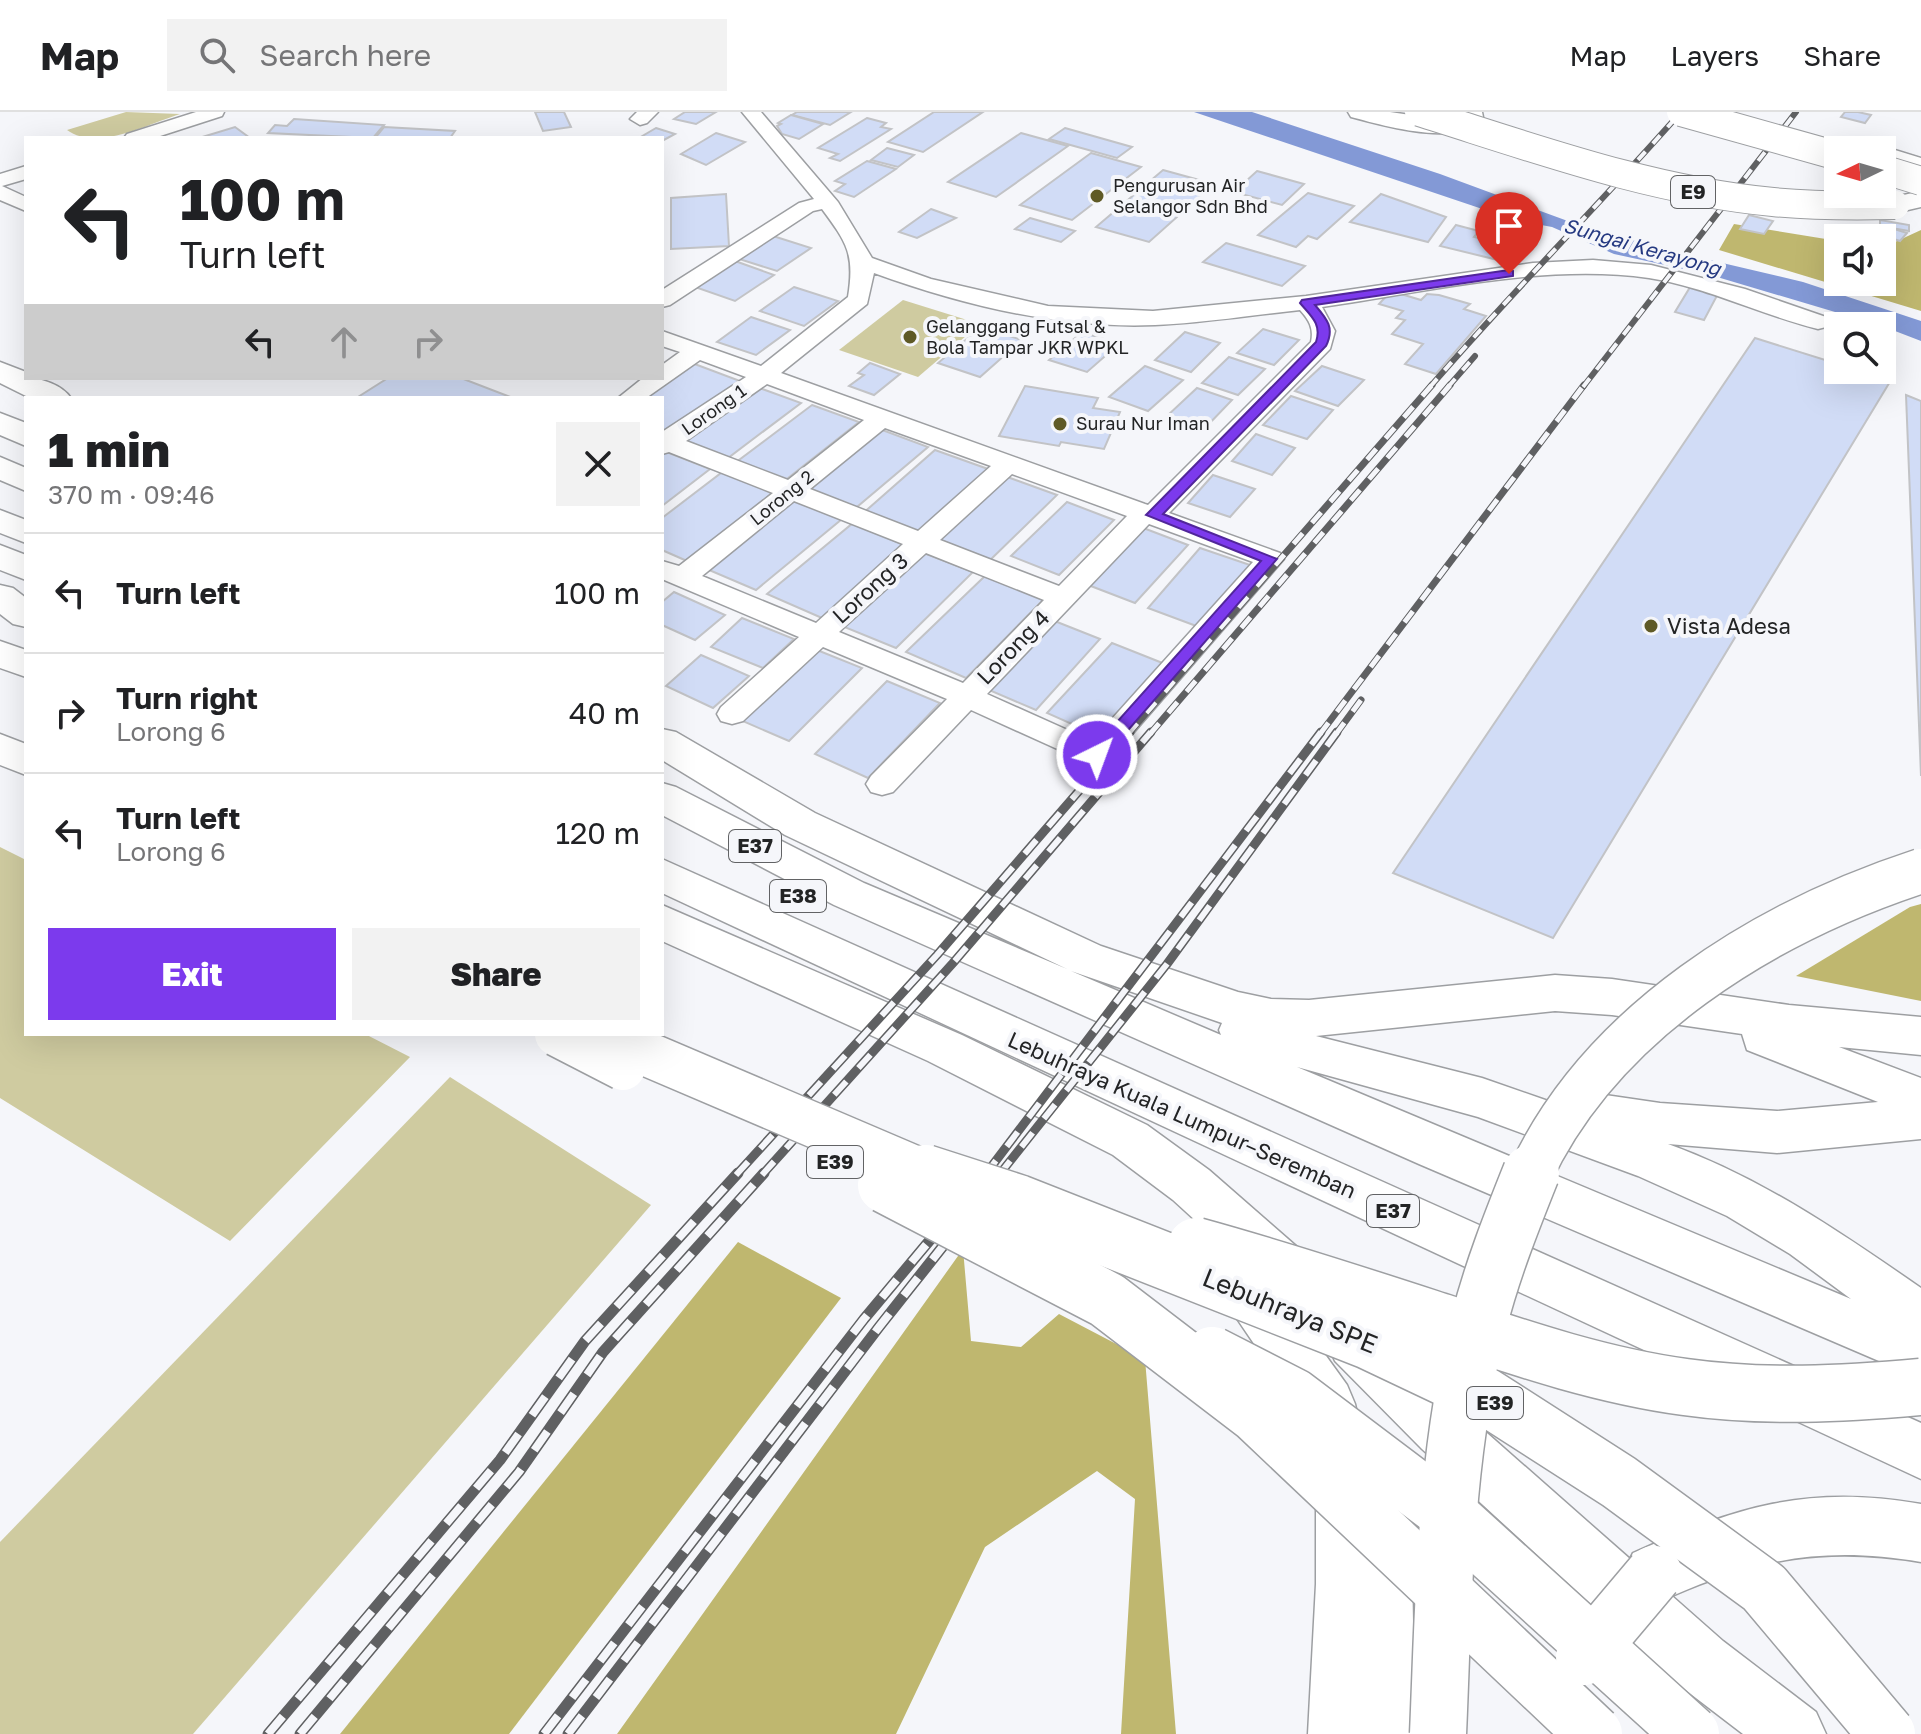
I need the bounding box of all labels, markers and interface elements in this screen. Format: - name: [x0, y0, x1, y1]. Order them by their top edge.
- search box: [167, 19, 727, 91]
- text: Map: [40, 33, 119, 78]
- icon: search: [195, 33, 239, 77]
- text: Search here: [259, 37, 431, 73]
- text: Map: [1569, 39, 1627, 72]
- text: Layers: [1671, 39, 1759, 72]
- text: Share: [1803, 39, 1881, 72]
- north arrow: [1824, 136, 1896, 208]
- map controls: [1824, 136, 1896, 384]
- text: 100 m: [180, 165, 345, 232]
- icon: left: [48, 168, 152, 272]
- place label: Pengurusan Air Selangor Sdn Bhd: [1113, 174, 1268, 217]
- road number: E9: [1671, 176, 1715, 208]
- marker: Pengurusan Air Selangor Sdn Bhd: [1088, 187, 1106, 205]
- pin: [1475, 192, 1543, 274]
- icon: arrive: [1487, 204, 1531, 248]
- water label: Sungai Kerayong: [1561, 212, 1725, 281]
- button: sound: [1824, 224, 1896, 296]
- text: Turn left: [180, 233, 326, 276]
- button: search: [1824, 312, 1896, 384]
- place label: Gelanggang Futsal & Bola Tampar JKR WPKL: [926, 315, 1129, 358]
- icon: left: [238, 320, 282, 364]
- icon: ahead: [322, 320, 366, 364]
- icon: right: [406, 320, 450, 364]
- marker: Gelanggang Futsal & Bola Tampar JKR WPKL: [901, 328, 919, 346]
- street label: Lorong 1: [677, 379, 750, 439]
- place label: Surau Nur Iman: [1076, 412, 1210, 434]
- marker: Surau Nur Iman: [1051, 415, 1069, 433]
- text: 1 min: [48, 420, 170, 478]
- button: close: [556, 422, 640, 506]
- street label: Lorong 2: [745, 465, 818, 530]
- text: 370 m · 09:46: [48, 479, 215, 510]
- street label: Lorong 3: [826, 547, 913, 629]
- icon: left: [48, 571, 92, 615]
- text: Turn left: [116, 575, 241, 611]
- text: 100 m: [554, 575, 640, 611]
- street label: Lorong 4: [971, 604, 1055, 690]
- place label: Vista Adesa: [1667, 612, 1791, 639]
- marker: Vista Adesa: [1642, 617, 1660, 635]
- text: Turn right: [116, 680, 258, 716]
- icon: right: [48, 691, 92, 735]
- text: 40 m: [569, 695, 640, 731]
- position arrow: [1055, 713, 1139, 797]
- text: Lorong 6: [116, 716, 226, 747]
- text: Turn left: [116, 800, 241, 836]
- icon: left: [48, 811, 92, 855]
- text: 120 m: [555, 815, 640, 851]
- road number: E37: [729, 830, 781, 862]
- text: Lorong 6: [116, 836, 226, 867]
- road number: E38: [770, 880, 826, 912]
- button: Exit: [48, 928, 336, 1020]
- button: Share: [352, 928, 640, 1020]
- street label: Lebuhraya Kuala Lumpur–Seremban: [1004, 1025, 1361, 1204]
- road number: E39: [807, 1146, 863, 1178]
- road number: E37: [1367, 1195, 1419, 1227]
- street label: Lebuhraya SPE: [1198, 1261, 1382, 1360]
- road number: E39: [1467, 1387, 1523, 1419]

